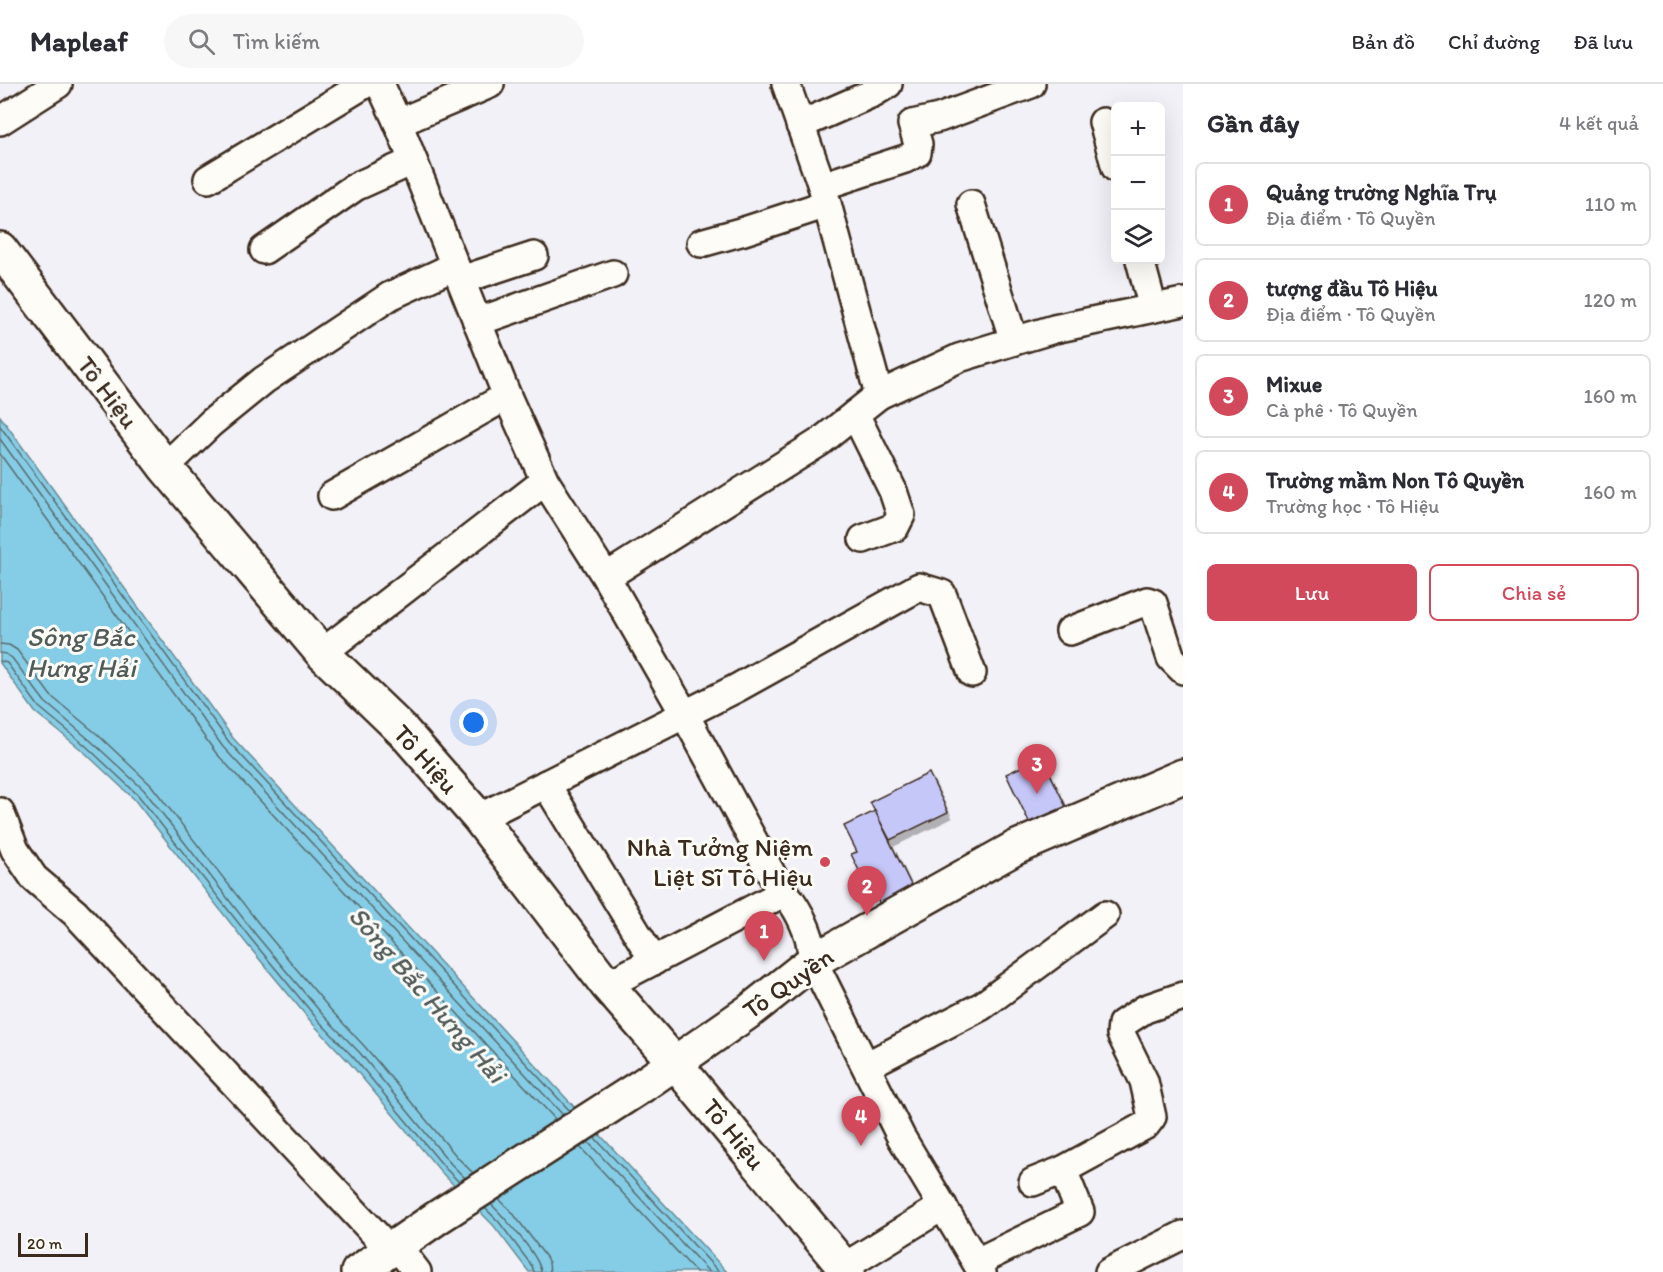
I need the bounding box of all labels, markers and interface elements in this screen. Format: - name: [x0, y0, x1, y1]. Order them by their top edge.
- search box: [164, 14, 584, 68]
- text: Mapleaf: [30, 24, 128, 58]
- icon: search: [185, 25, 218, 58]
- text: Tìm kiếm: [233, 28, 320, 55]
- text: Bản đồ: [1351, 29, 1415, 54]
- text: Chỉ đường: [1448, 29, 1540, 54]
- text: Đã lưu: [1573, 29, 1633, 54]
- map controls: [1111, 102, 1165, 264]
- button: +: [1111, 102, 1165, 156]
- text: Gần đây: [1207, 107, 1299, 139]
- text: 4 kết quả: [1559, 111, 1639, 135]
- button: −: [1111, 156, 1165, 210]
- text: Quảng trường Nghĩa Trụ: [1266, 179, 1497, 206]
- text: 1: [1224, 192, 1233, 216]
- text: 110 m: [1585, 192, 1637, 216]
- text: Địa điểm · Tô Quyền: [1266, 206, 1436, 230]
- button: layers: [1111, 210, 1165, 264]
- text: tượng đầu Tô Hiệu: [1266, 275, 1438, 302]
- text: 2: [1223, 288, 1234, 312]
- text: 120 m: [1584, 288, 1637, 312]
- text: Địa điểm · Tô Quyền: [1266, 302, 1436, 326]
- street label: Tô Hiệu: [70, 349, 146, 435]
- text: Mixue: [1266, 371, 1322, 398]
- text: 3: [1223, 384, 1234, 408]
- text: 160 m: [1584, 384, 1637, 408]
- text: Cà phê · Tô Quyền: [1266, 398, 1418, 422]
- text: Trường mầm Non Tô Quyền: [1266, 467, 1524, 494]
- text: 4: [1222, 480, 1235, 504]
- text: 160 m: [1584, 480, 1637, 504]
- text: Trường học · Tô Hiệu: [1266, 494, 1439, 518]
- button: Lưu: [1207, 564, 1417, 621]
- button: Chia sẻ: [1429, 564, 1639, 621]
- water label: Sông Bắc Hưng Hải: [26, 620, 139, 684]
- your location: [459, 708, 488, 737]
- street label: Tô Hiệu: [386, 718, 466, 800]
- pin: 3: [1018, 744, 1056, 794]
- place label: Nhà Tưởng Niệm Liệt Sĩ Tô Hiệu: [627, 831, 813, 893]
- marker: Nhà Tưởng Niệm Liệt Sĩ Tô Hiệu: [818, 855, 832, 869]
- pin: 2: [848, 866, 886, 916]
- water label: Sông Bắc Hưng Hải: [342, 899, 516, 1091]
- pin: 1: [744, 912, 783, 961]
- street label: Tô Quyền: [736, 940, 840, 1026]
- street label: Tô Hiệu: [696, 1092, 772, 1176]
- pin: 4: [842, 1096, 880, 1146]
- scale bar: [18, 1230, 88, 1258]
- text: 20 m: [27, 1234, 62, 1253]

